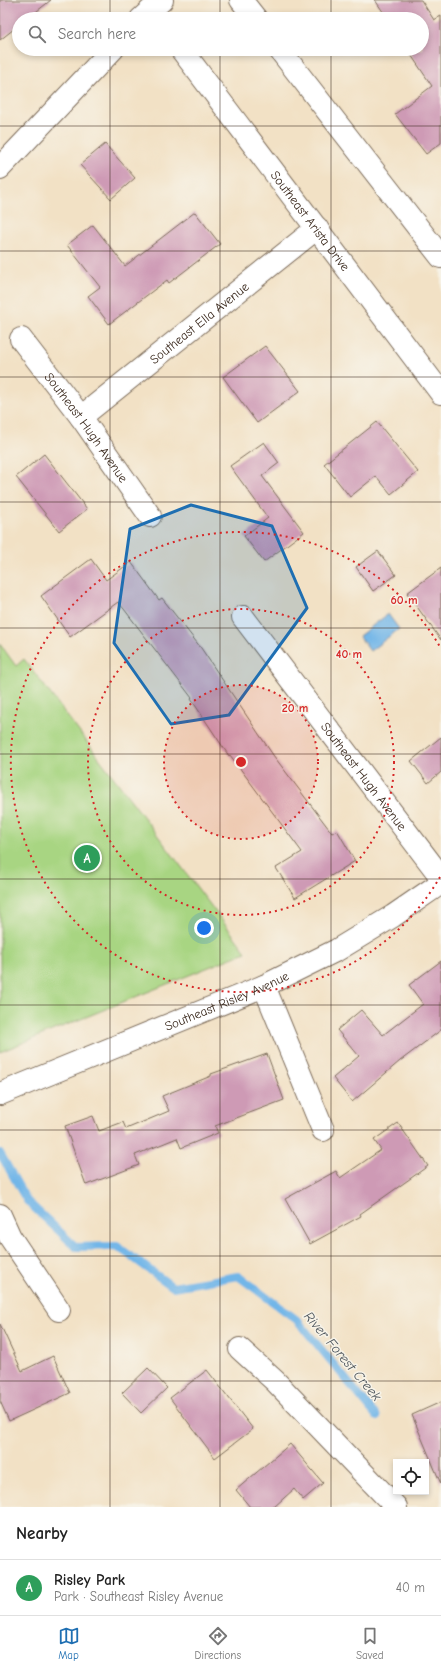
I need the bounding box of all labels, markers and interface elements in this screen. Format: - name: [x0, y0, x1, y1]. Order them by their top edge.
- search box: [12, 12, 429, 56]
- icon: search: [26, 23, 48, 45]
- text: Search here: [58, 25, 136, 43]
- street label: Southeast Arista Drive: [268, 168, 353, 274]
- street label: Southeast Ella Avenue: [147, 279, 252, 367]
- street label: Southeast Hugh Avenue: [41, 370, 131, 486]
- text: 60 m: [391, 593, 417, 607]
- text: 40 m: [336, 647, 362, 661]
- text: 20 m: [282, 701, 308, 715]
- street label: Southeast Hugh Avenue: [318, 719, 410, 834]
- centre of rings: [234, 755, 248, 769]
- pin: A: [74, 843, 100, 873]
- your location: [194, 918, 214, 938]
- street label: Southeast Risley Avenue: [162, 968, 292, 1034]
- water label: River Forest Creek: [300, 1308, 385, 1405]
- map controls: [393, 1459, 429, 1495]
- button: locate: [393, 1459, 429, 1495]
- text: Nearby: [16, 1524, 67, 1543]
- text: Risley Park: [54, 1571, 125, 1589]
- text: A: [25, 1580, 33, 1595]
- text: 40 m: [396, 1580, 425, 1595]
- text: Park · Southeast Risley Avenue: [54, 1589, 223, 1604]
- tab: Map: [58, 1625, 80, 1662]
- tab: Directions: [195, 1625, 241, 1662]
- tab: Saved: [356, 1625, 383, 1662]

